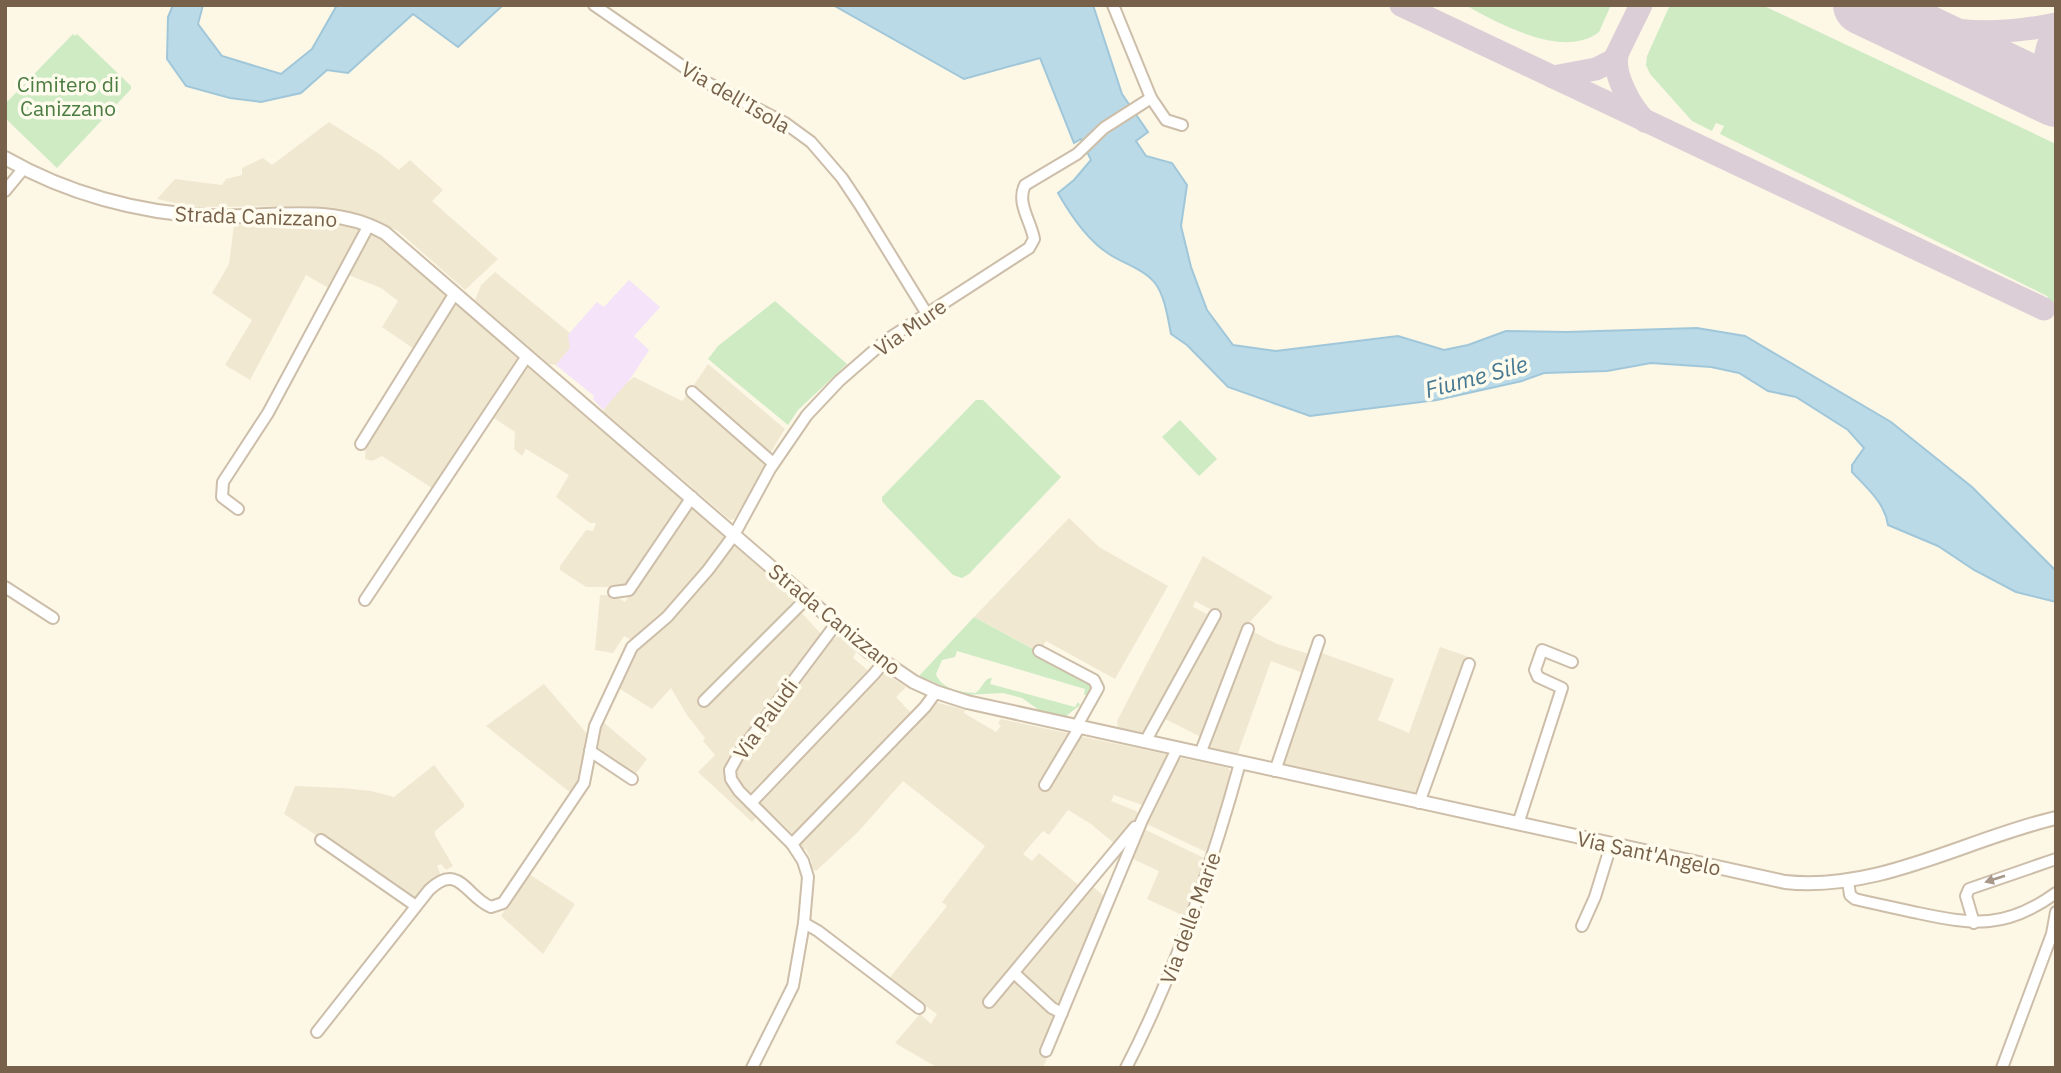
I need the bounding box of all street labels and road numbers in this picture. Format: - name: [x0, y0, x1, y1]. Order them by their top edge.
- street label: Via dell'Isola: [676, 54, 796, 140]
- street label: Strada Canizzano: [174, 199, 338, 233]
- street label: Via Mure: [868, 292, 952, 362]
- street label: Strada Canizzano: [763, 557, 907, 681]
- street label: Via Paludi: [726, 673, 804, 765]
- street label: Via Sant'Angelo: [1575, 824, 1723, 882]
- street label: Via delle Marie: [1153, 848, 1227, 988]

